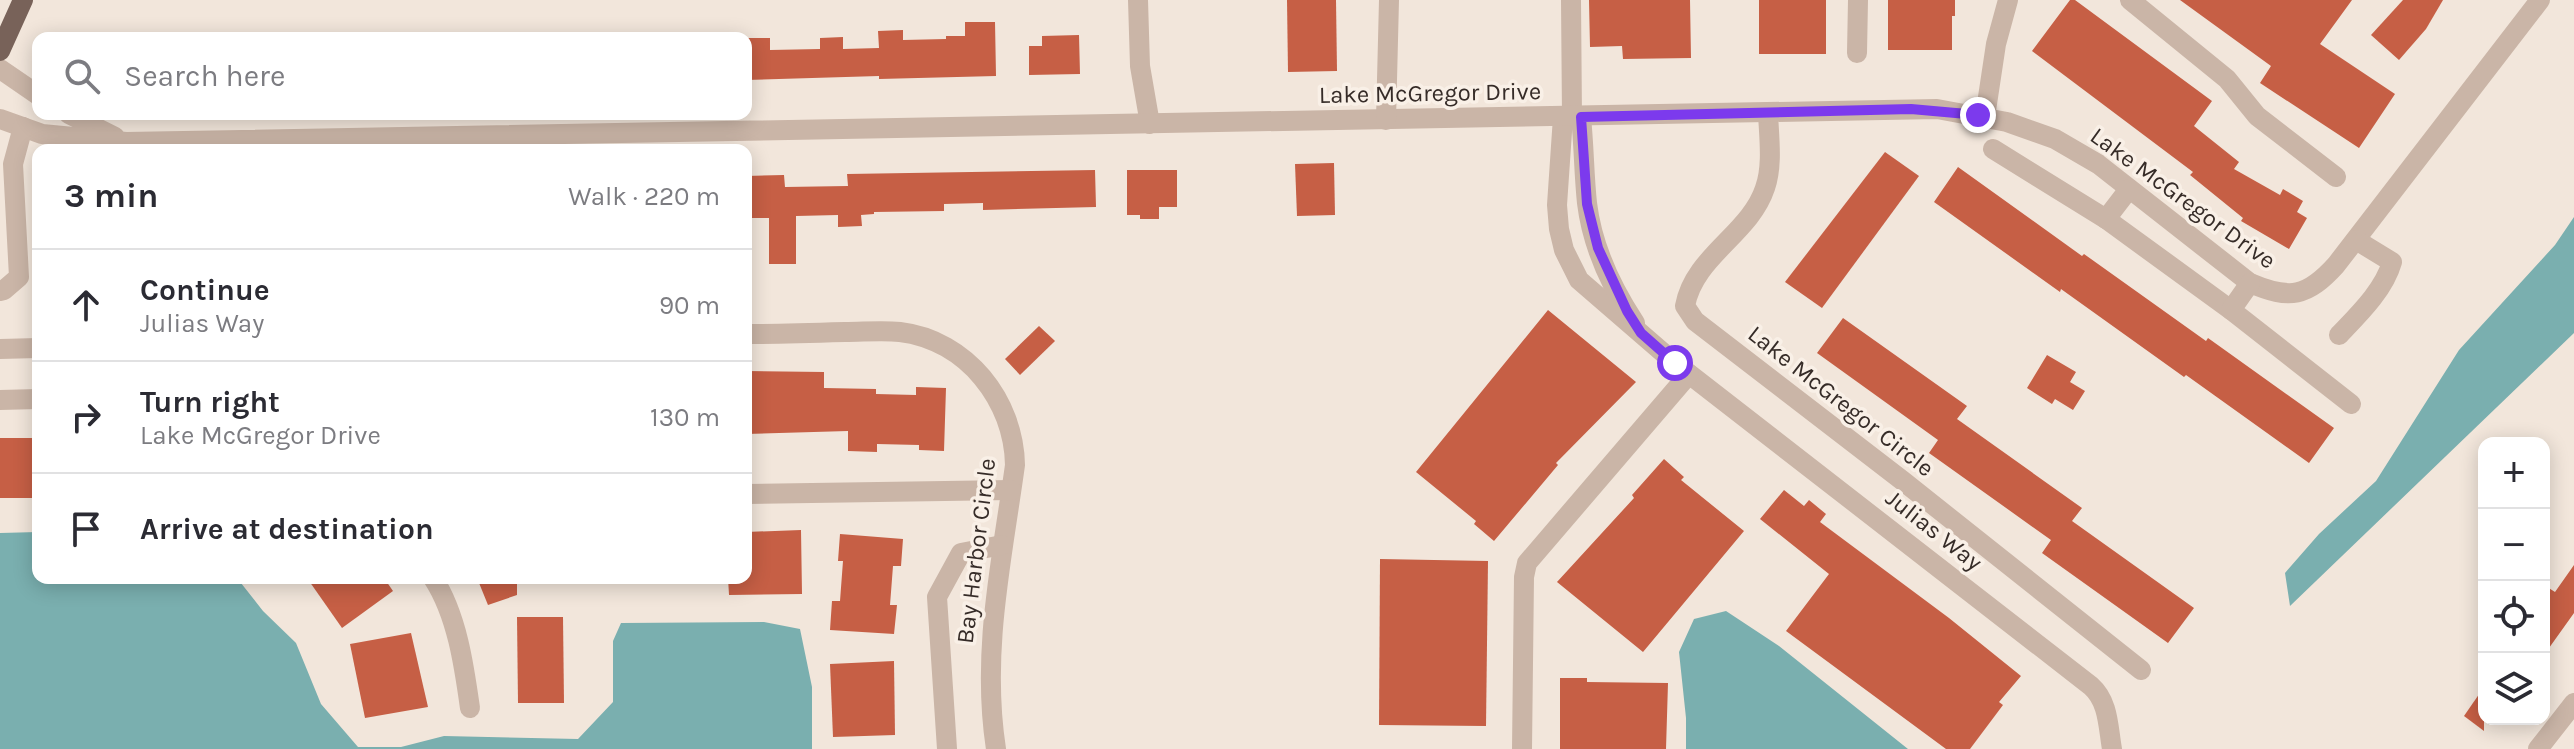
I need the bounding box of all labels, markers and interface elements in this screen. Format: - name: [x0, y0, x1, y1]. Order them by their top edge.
- search box: [32, 32, 752, 120]
- icon: search: [60, 54, 104, 98]
- text: Search here: [124, 58, 285, 94]
- street label: Lake McGregor Drive: [1319, 77, 1541, 109]
- route end: [1960, 97, 1996, 133]
- street label: Lake McGregor Drive: [2085, 121, 2281, 275]
- text: 3 min: [64, 176, 158, 216]
- text: Walk · 220 m: [568, 181, 720, 212]
- text: Continue: [140, 272, 270, 308]
- icon: ahead: [64, 283, 108, 327]
- text: 90 m: [659, 290, 720, 321]
- text: Julias Way: [140, 308, 264, 339]
- street label: Lake McGregor Circle: [1742, 320, 1940, 482]
- route start: [1657, 345, 1693, 381]
- text: Turn right: [140, 384, 280, 420]
- icon: right: [64, 395, 108, 439]
- text: 130 m: [650, 402, 720, 433]
- text: Lake McGregor Drive: [140, 420, 381, 451]
- map controls: [2478, 437, 2550, 725]
- button: +: [2478, 437, 2550, 509]
- street label: Bay Harbor Circle: [951, 457, 1001, 645]
- street label: Julias Way: [1880, 484, 1988, 576]
- icon: arrive: [64, 507, 108, 551]
- button: −: [2478, 509, 2550, 581]
- text: Arrive at destination: [140, 511, 434, 547]
- button: locate: [2478, 581, 2550, 653]
- button: layers: [2478, 653, 2550, 725]

